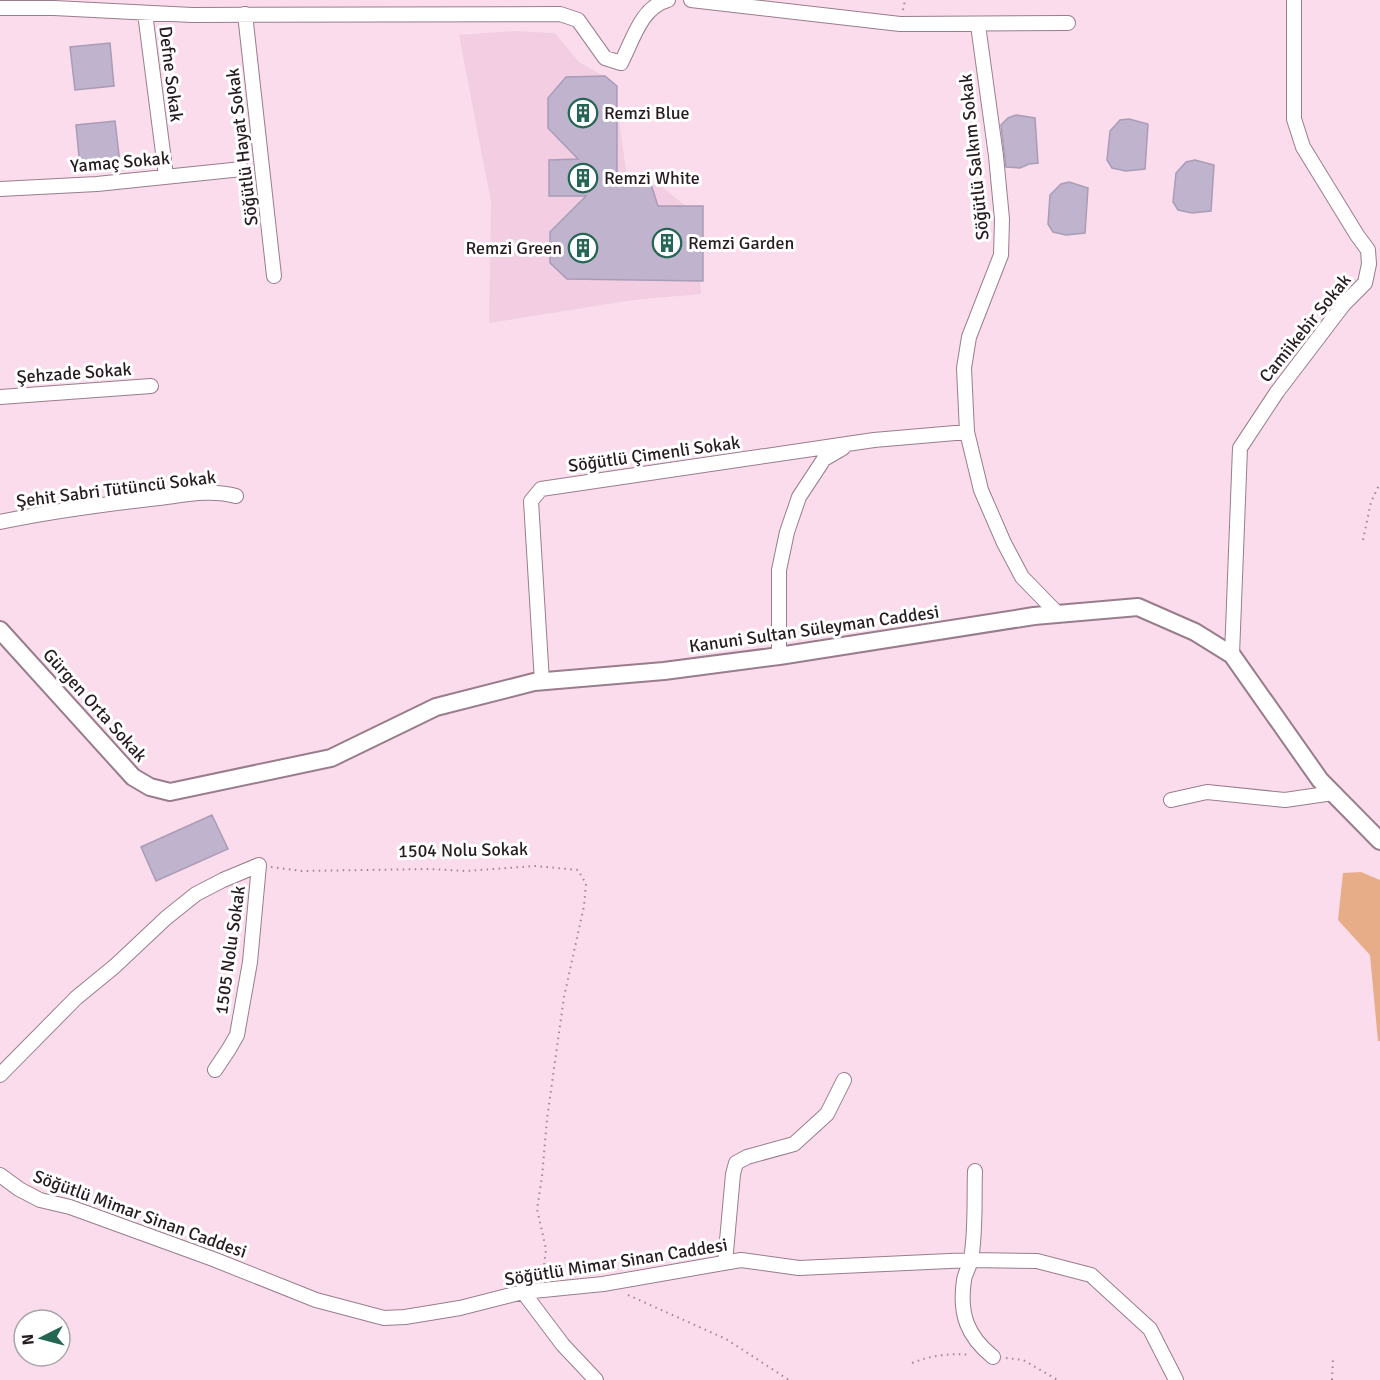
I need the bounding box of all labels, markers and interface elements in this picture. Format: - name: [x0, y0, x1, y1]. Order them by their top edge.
- street label: Defne Sokak: [154, 25, 188, 123]
- street label: Söğütlü Hayat Sokak: [221, 67, 263, 227]
- street label: Söğütlü Salkım Sokak: [954, 73, 994, 241]
- building icon: Remzi Blue: [567, 97, 599, 129]
- place label: Remzi Blue: [604, 102, 690, 124]
- street label: Yamaç Sokak: [69, 147, 171, 177]
- building icon: Remzi White: [567, 162, 599, 194]
- place label: Remzi White: [604, 167, 700, 189]
- building icon: Remzi Garden: [651, 227, 683, 259]
- building icon: Remzi Green: [567, 232, 599, 264]
- place label: Remzi Garden: [688, 232, 794, 254]
- place label: Remzi Green: [466, 237, 562, 259]
- street label: Camiikebir Sokak: [1255, 269, 1355, 387]
- street label: Şehzade Sokak: [16, 358, 132, 388]
- street label: Söğütlü Çimenli Sokak: [567, 431, 741, 477]
- street label: Şehit Sabri Tütüncü Sokak: [15, 466, 217, 512]
- street label: Kanuni Sultan Süleyman Caddesi: [688, 601, 940, 657]
- street label: Gürgen Orta Sokak: [38, 644, 152, 766]
- street label: 1504 Nolu Sokak: [398, 838, 528, 862]
- street label: 1505 Nolu Sokak: [210, 884, 250, 1016]
- street label: Söğütlü Mimar Sinan Caddesi: [30, 1165, 250, 1263]
- street label: Söğütlü Mimar Sinan Caddesi: [503, 1233, 729, 1291]
- north arrow: [12, 1308, 72, 1368]
- text: N: [18, 1333, 39, 1346]

